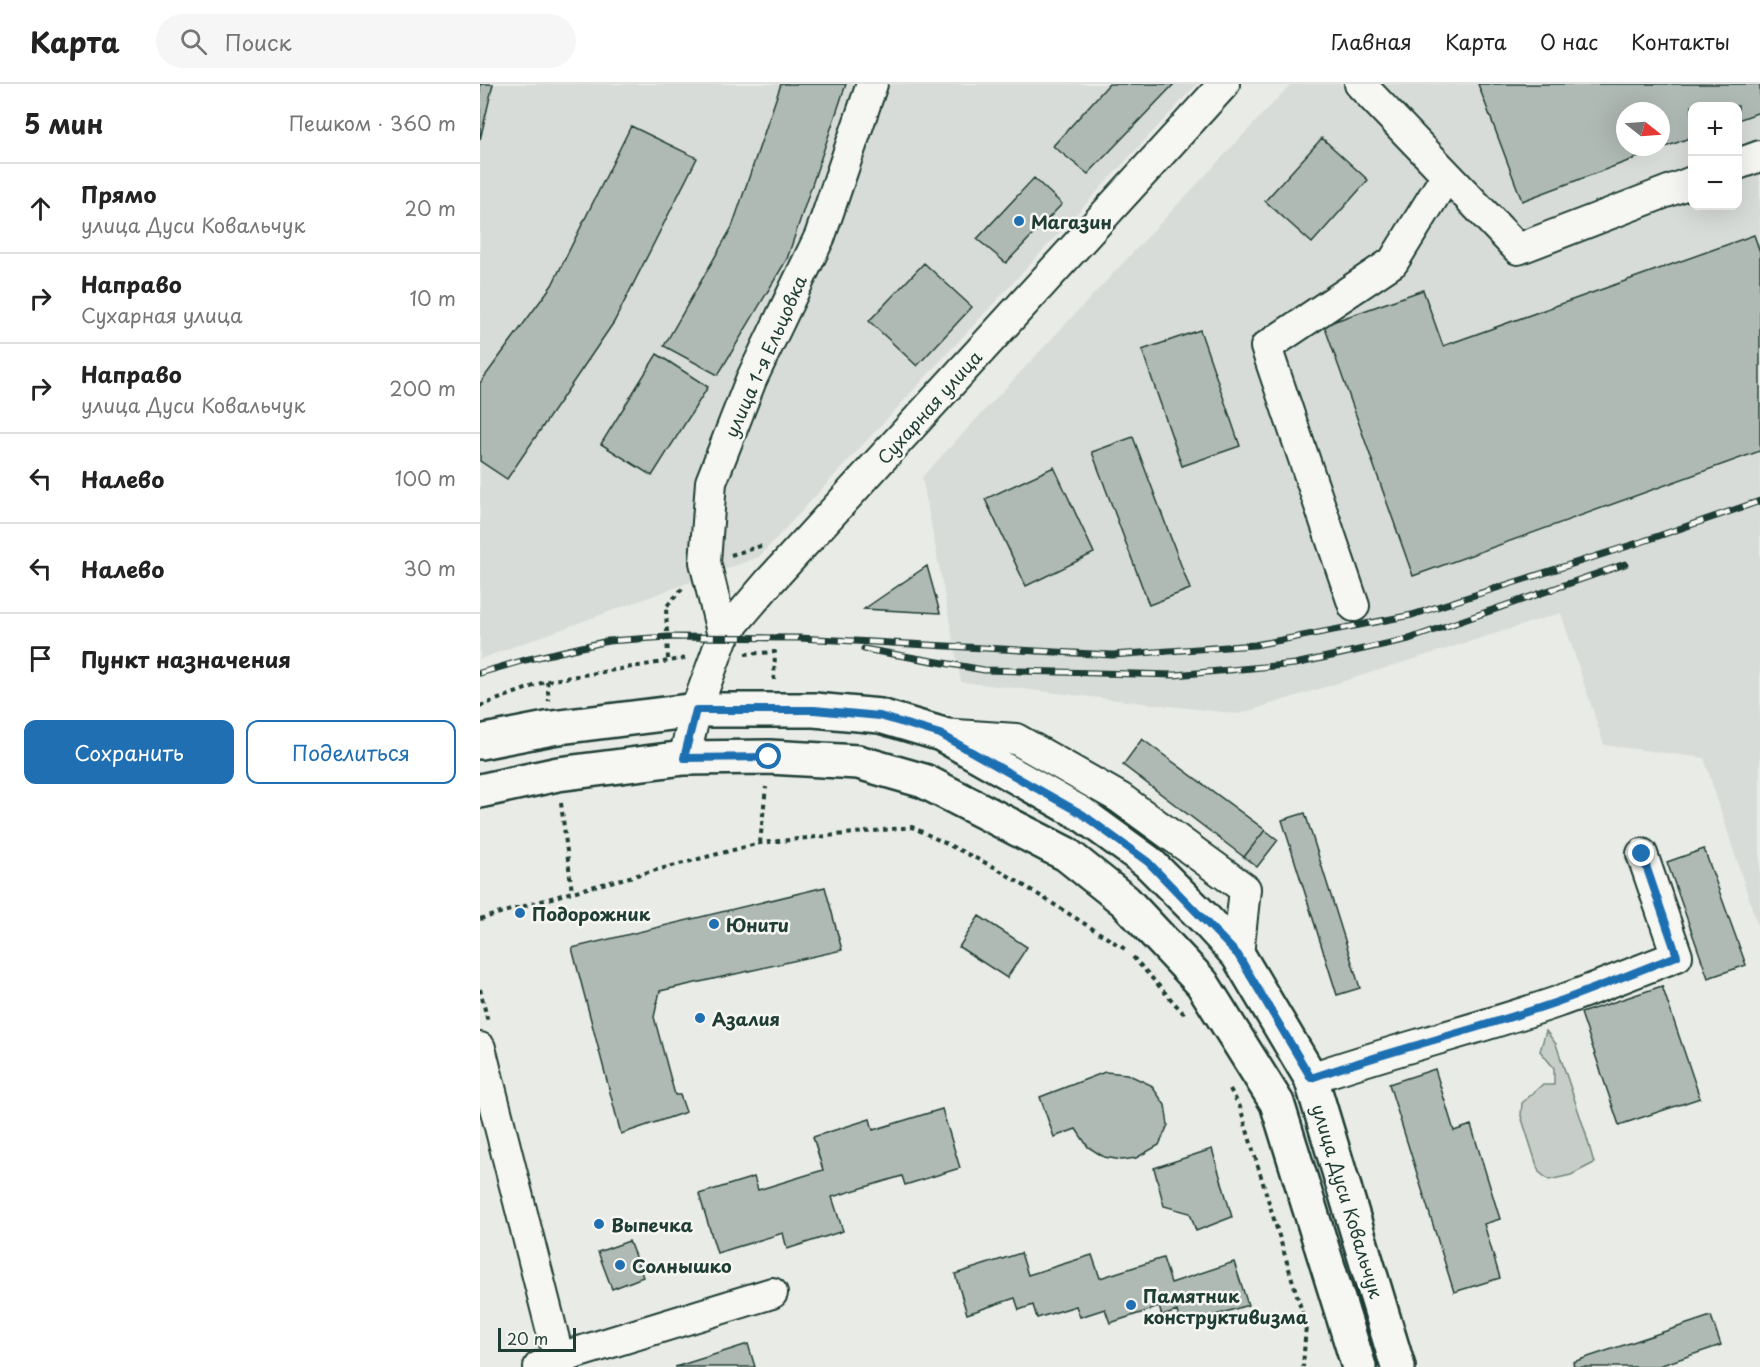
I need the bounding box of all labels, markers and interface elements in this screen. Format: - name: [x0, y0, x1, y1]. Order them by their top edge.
- search box: [156, 14, 576, 68]
- text: Карта: [30, 20, 120, 63]
- icon: search: [177, 25, 210, 58]
- text: Поиск: [225, 25, 292, 58]
- text: Главная: [1331, 25, 1412, 57]
- text: Карта: [1445, 25, 1507, 57]
- text: О нас: [1540, 25, 1598, 57]
- text: Контакты: [1631, 25, 1730, 57]
- north arrow: [1616, 102, 1670, 156]
- map controls: [1688, 102, 1742, 210]
- button: +: [1688, 102, 1742, 156]
- text: 5 мин: [24, 104, 103, 143]
- text: Пешком · 360 m: [289, 108, 456, 138]
- button: −: [1688, 156, 1742, 210]
- text: Прямо: [81, 177, 156, 210]
- icon: ahead: [24, 192, 57, 225]
- text: 20 m: [404, 193, 456, 223]
- place label: Магазин: [1031, 208, 1112, 235]
- text: улица Дуси Ковальчук: [81, 210, 305, 240]
- marker: Магазин: [1012, 214, 1026, 228]
- text: Направо: [81, 267, 182, 300]
- street label: улица 1-я Ельцовка: [717, 270, 813, 441]
- icon: right: [24, 282, 57, 315]
- text: 10 m: [409, 283, 456, 313]
- text: Сухарная улица: [81, 300, 243, 330]
- street label: Сухарная улица: [870, 343, 988, 470]
- text: Направо: [81, 357, 182, 390]
- icon: right: [24, 372, 57, 405]
- text: 200 m: [389, 373, 456, 403]
- text: улица Дуси Ковальчук: [81, 390, 305, 420]
- icon: left: [24, 462, 57, 495]
- text: Налево: [81, 462, 164, 495]
- text: 100 m: [395, 463, 456, 493]
- icon: left: [24, 552, 57, 585]
- text: Налево: [81, 552, 164, 585]
- text: 30 m: [403, 553, 456, 583]
- icon: arrive: [24, 642, 57, 675]
- text: Пункт назначения: [81, 642, 291, 675]
- button: Сохранить: [24, 720, 234, 784]
- button: Поделиться: [246, 720, 456, 784]
- route start: [755, 743, 781, 769]
- route end: [1628, 840, 1654, 866]
- place label: Подорожник: [532, 900, 651, 927]
- marker: Подорожник: [513, 906, 527, 920]
- place label: Юнити: [726, 911, 789, 938]
- marker: Юнити: [707, 917, 721, 931]
- place label: Азалия: [712, 1005, 780, 1032]
- marker: Азалия: [693, 1011, 707, 1025]
- street label: улица Дуси Ковальчук: [1306, 1101, 1391, 1302]
- place label: Выпечка: [611, 1211, 693, 1238]
- marker: Выпечка: [592, 1217, 606, 1231]
- place label: Солнышко: [632, 1252, 732, 1279]
- marker: Солнышко: [613, 1258, 627, 1272]
- place label: Памятник конструктивизма: [1143, 1282, 1309, 1330]
- marker: Памятник конструктивизма: [1124, 1298, 1138, 1312]
- scale bar: [498, 1325, 576, 1352]
- text: 20 m: [507, 1326, 548, 1350]

